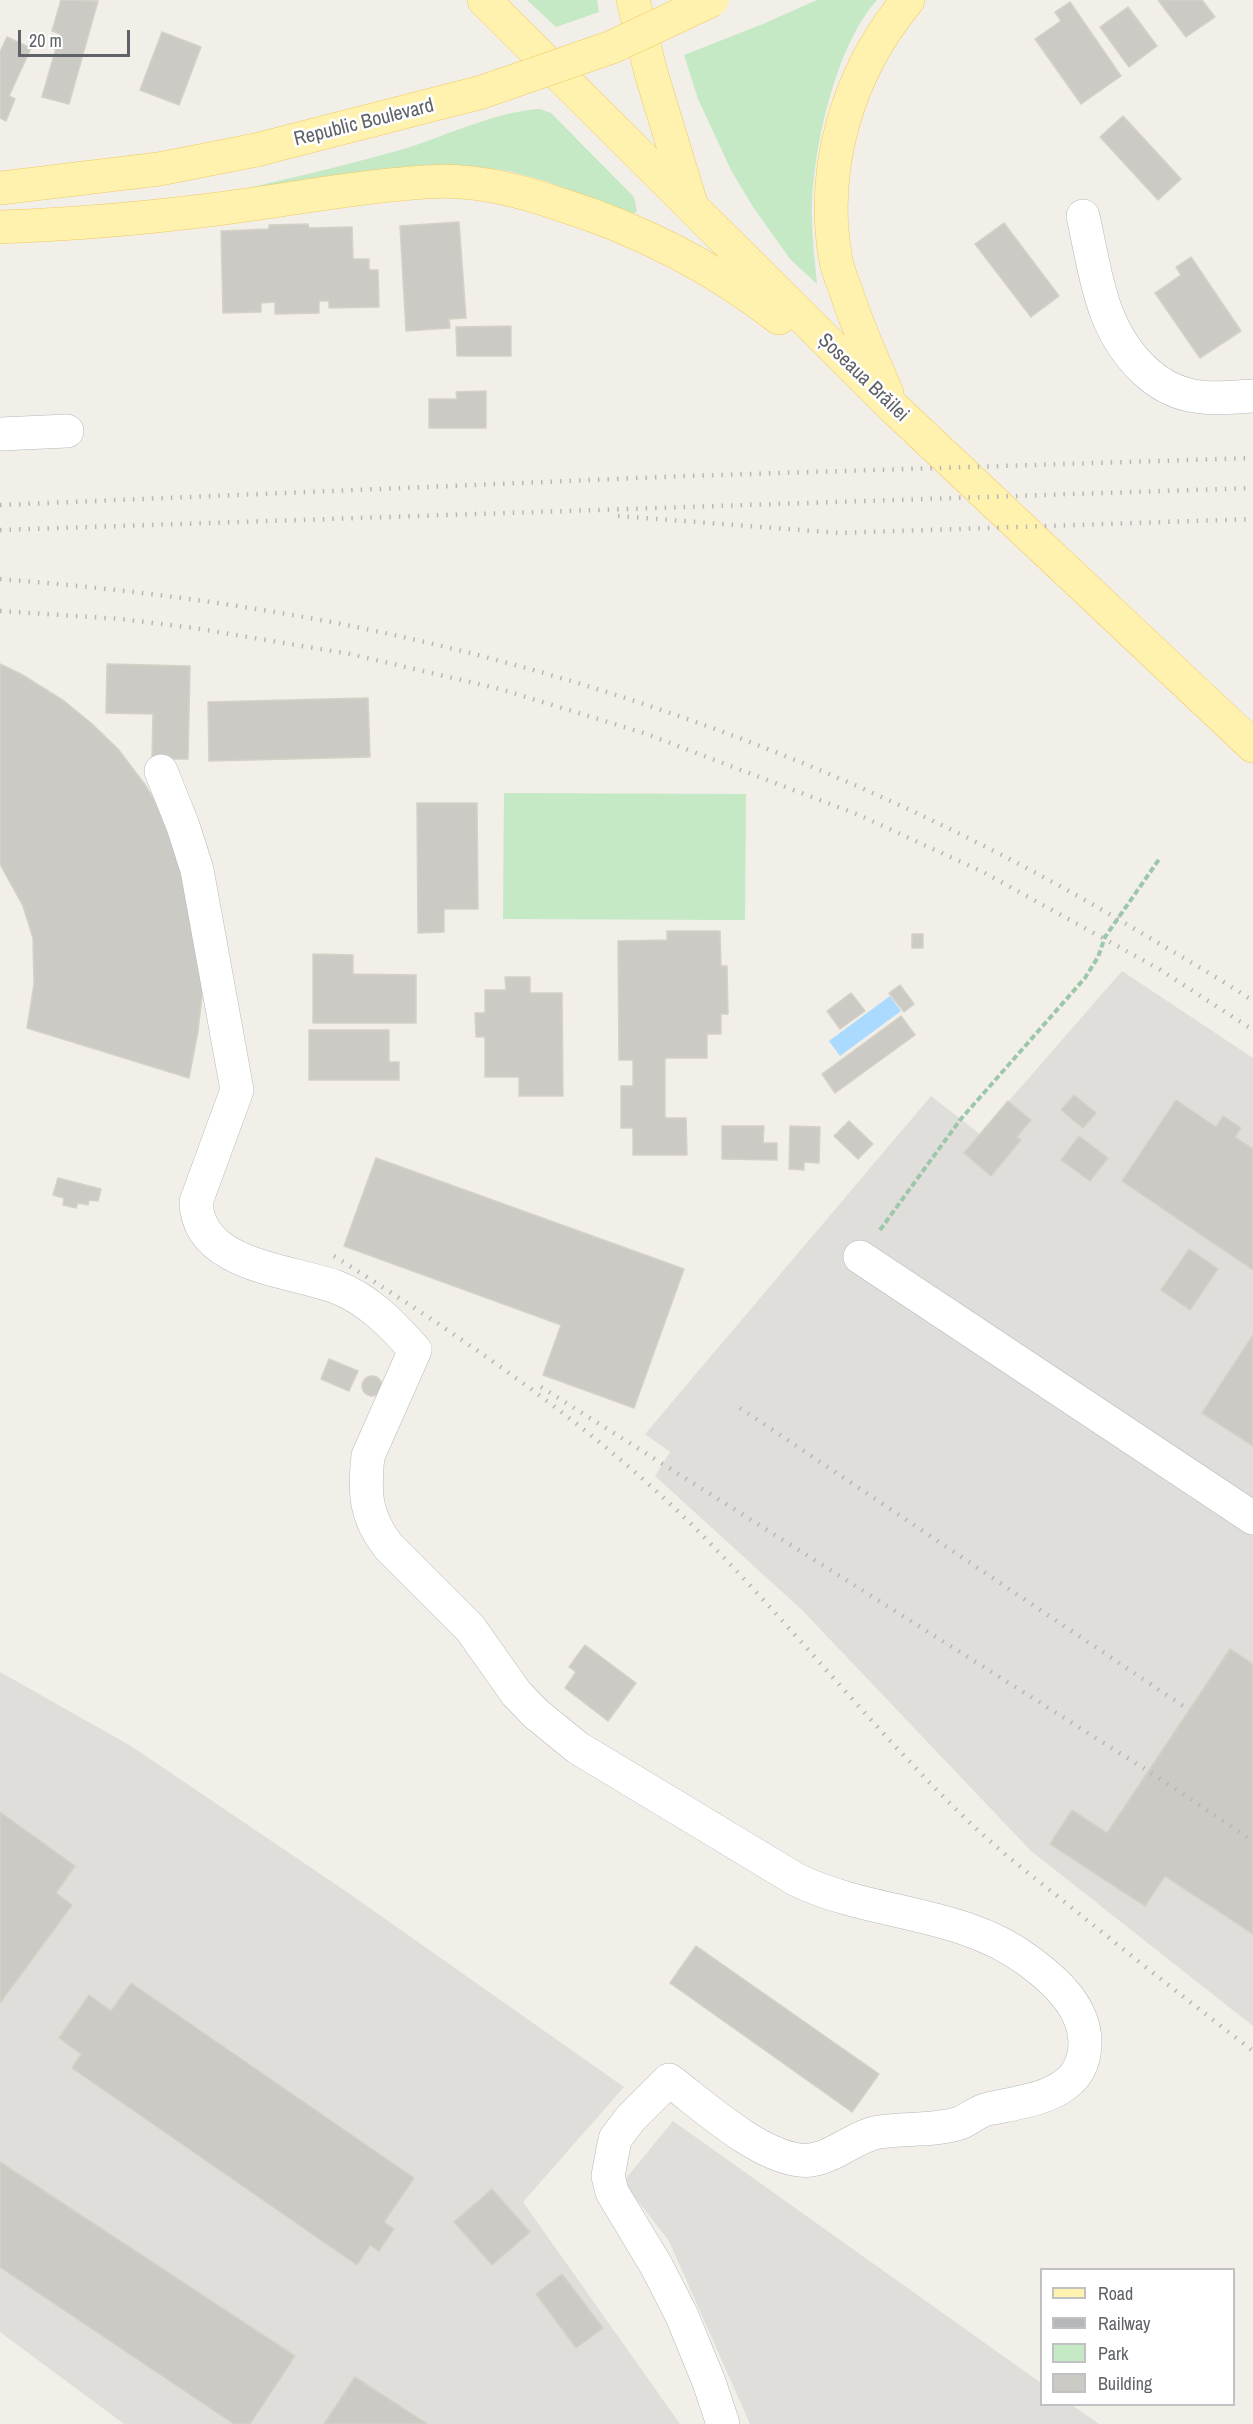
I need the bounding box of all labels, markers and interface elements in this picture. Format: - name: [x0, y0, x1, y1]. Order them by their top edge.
- scale bar: [21, 18, 134, 56]
- text: 20 m: [29, 28, 62, 53]
- street label: Republic Boulevard: [292, 94, 436, 152]
- street label: Șoseaua Brăilei: [813, 329, 913, 427]
- legend: [1040, 2268, 1235, 2406]
- text: Road: [1098, 2281, 1133, 2306]
- text: Railway: [1098, 2311, 1151, 2336]
- text: Park: [1098, 2341, 1128, 2366]
- text: Building: [1098, 2371, 1152, 2396]

